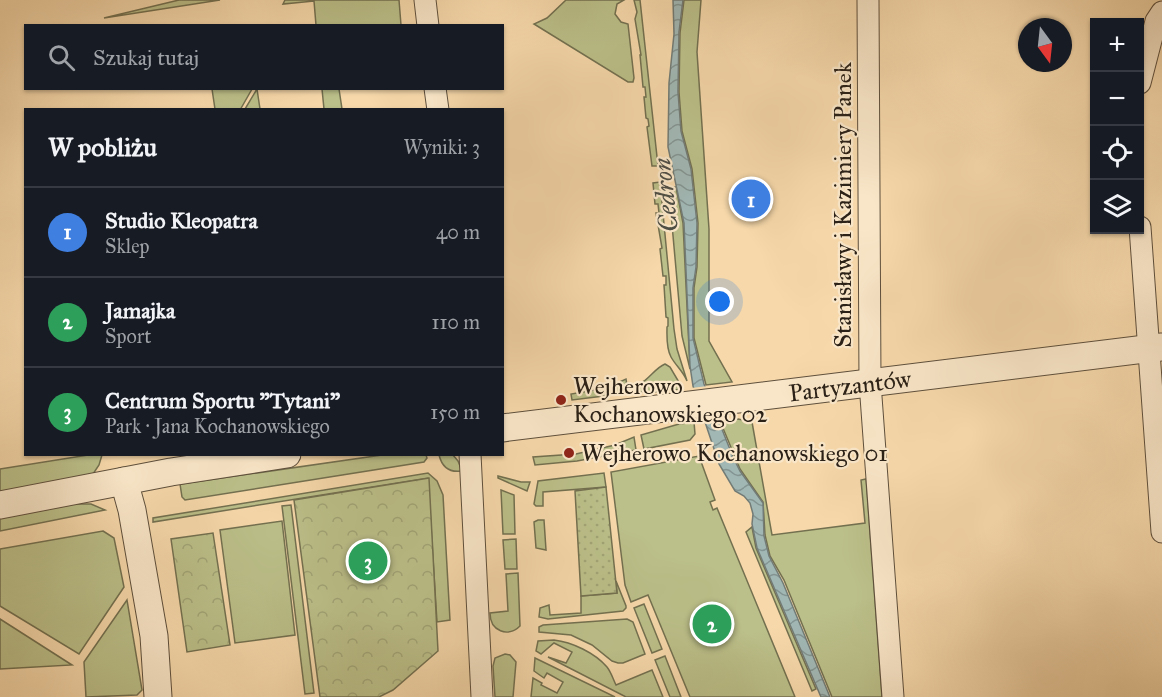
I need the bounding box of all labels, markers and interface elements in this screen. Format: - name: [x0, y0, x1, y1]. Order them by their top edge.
- north arrow: [1018, 18, 1072, 72]
- map controls: [1090, 18, 1144, 234]
- button: +: [1090, 18, 1144, 72]
- search box: [24, 24, 504, 90]
- icon: search: [45, 41, 78, 74]
- text: Szukaj tutaj: [93, 44, 199, 71]
- street label: Stanisławy i Kazimiery Panek: [828, 61, 858, 348]
- button: −: [1090, 72, 1144, 126]
- button: locate: [1090, 126, 1144, 180]
- text: W pobliżu: [48, 131, 157, 163]
- text: Wyniki: 3: [403, 135, 480, 159]
- water label: Cedron: [645, 156, 685, 234]
- pin: 1: [732, 176, 771, 222]
- button: layers: [1090, 180, 1144, 234]
- text: Studio Kleopatra: [105, 207, 258, 234]
- text: 1: [64, 220, 71, 244]
- text: 40 m: [436, 220, 480, 244]
- text: Sklep: [105, 234, 149, 258]
- your location: [705, 287, 734, 316]
- text: Jamajka: [105, 297, 175, 324]
- text: 2: [63, 310, 72, 334]
- text: 110 m: [432, 310, 480, 334]
- text: Sport: [105, 324, 151, 348]
- street label: Partyzantów: [787, 363, 914, 408]
- place label: Wejherowo Kochanowskiego 02: [573, 371, 767, 429]
- text: Centrum Sportu "Tytani": [105, 387, 340, 414]
- marker: Wejherowo Kochanowskiego 02: [554, 393, 568, 407]
- text: 3: [64, 400, 72, 424]
- text: 150 m: [430, 400, 480, 424]
- text: Park · Jana Kochanowskiego: [105, 414, 330, 438]
- place label: Wejherowo Kochanowskiego 01: [581, 438, 888, 468]
- marker: Wejherowo Kochanowskiego 01: [562, 446, 576, 460]
- pin: 3: [348, 538, 388, 584]
- pin: 2: [692, 602, 732, 646]

